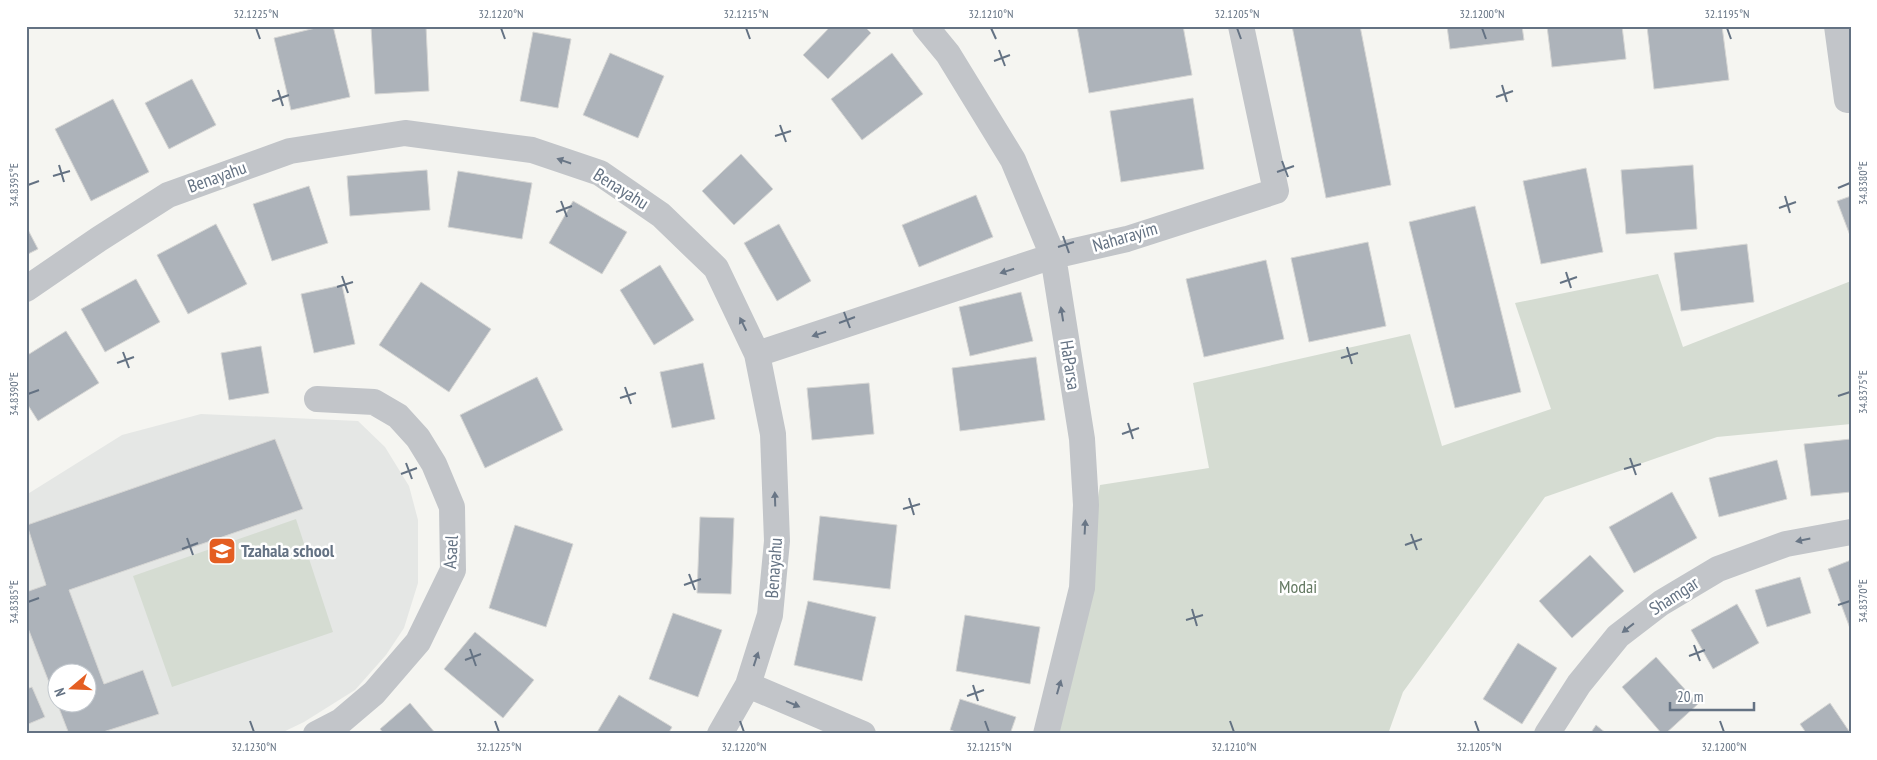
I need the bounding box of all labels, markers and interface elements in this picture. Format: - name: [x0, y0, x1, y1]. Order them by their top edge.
- text: 32.1225°N: [233, 6, 279, 21]
- text: 32.1220°N: [478, 6, 524, 21]
- text: 32.1215°N: [723, 6, 769, 21]
- text: 32.1210°N: [968, 6, 1014, 21]
- text: 32.1205°N: [1214, 6, 1260, 21]
- text: 32.1200°N: [1459, 6, 1505, 21]
- text: 32.1195°N: [1704, 6, 1750, 21]
- street label: Benayahu: [184, 155, 249, 198]
- one-way arrow: [557, 157, 572, 164]
- text: 34.8380°E: [1855, 161, 1870, 205]
- text: 34.8395°E: [6, 163, 21, 207]
- street label: Benayahu: [589, 163, 653, 214]
- street label: Naharayim: [1090, 216, 1160, 257]
- one-way arrow: [999, 268, 1014, 275]
- one-way arrow: [1058, 305, 1066, 321]
- one-way arrow: [739, 317, 747, 331]
- one-way arrow: [812, 330, 827, 338]
- street label: HaParsa: [1055, 338, 1086, 391]
- text: 34.8375°E: [1855, 370, 1870, 414]
- text: 34.8390°E: [6, 372, 21, 416]
- one-way arrow: [771, 491, 779, 507]
- one-way arrow: [1082, 519, 1090, 535]
- street label: Asael: [438, 534, 463, 569]
- school or university icon: Tzahala school: [207, 536, 237, 566]
- street label: Benayahu: [760, 537, 787, 599]
- one-way arrow: [1794, 537, 1810, 545]
- place label: Tzahala school: [241, 539, 335, 562]
- street label: Shamgar: [1645, 571, 1703, 620]
- park label: Modai: [1279, 575, 1317, 598]
- text: 34.8370°E: [1855, 579, 1870, 623]
- text: 34.8385°E: [6, 580, 21, 624]
- one-way arrow: [1622, 623, 1635, 634]
- one-way arrow: [753, 651, 760, 666]
- north arrow: [48, 662, 98, 712]
- one-way arrow: [1055, 679, 1063, 694]
- scale bar: [1670, 680, 1753, 712]
- text: N: [50, 686, 69, 699]
- text: 20 m: [1677, 687, 1703, 706]
- one-way arrow: [786, 700, 800, 708]
- text: 32.1230°N: [231, 739, 277, 754]
- text: 32.1225°N: [476, 739, 522, 754]
- text: 32.1220°N: [721, 739, 767, 754]
- text: 32.1215°N: [966, 739, 1012, 754]
- text: 32.1210°N: [1211, 739, 1257, 754]
- text: 32.1205°N: [1456, 739, 1502, 754]
- text: 32.1200°N: [1701, 739, 1747, 754]

